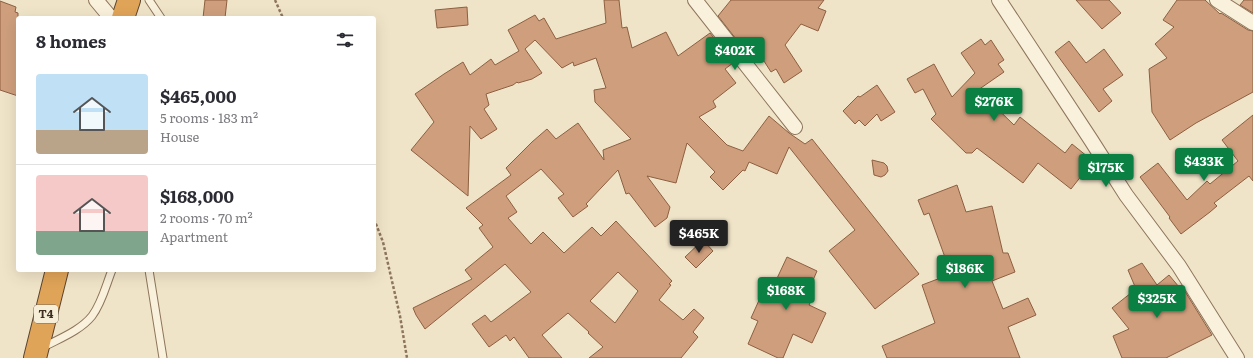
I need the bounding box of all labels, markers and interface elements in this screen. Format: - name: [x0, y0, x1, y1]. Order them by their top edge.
- text: 8 homes: [36, 28, 106, 53]
- icon: filters: [334, 29, 356, 51]
- pin: $402K: [707, 37, 763, 71]
- text: $402K: [715, 40, 755, 59]
- text: $465,000: [160, 83, 236, 108]
- pin: $276K: [966, 88, 1022, 122]
- icon: home: [68, 90, 116, 138]
- text: $276K: [974, 91, 1014, 110]
- text: 5 rooms · 183 m²: [160, 108, 258, 127]
- text: House: [160, 127, 199, 146]
- pin: $433K: [1176, 148, 1232, 182]
- text: $433K: [1184, 151, 1224, 170]
- pin: $175K: [1078, 154, 1134, 188]
- text: $175K: [1088, 157, 1124, 176]
- text: $168,000: [160, 183, 234, 208]
- icon: home: [68, 191, 116, 239]
- text: 2 rooms · 70 m²: [160, 208, 253, 227]
- pin: $465K: [671, 220, 727, 254]
- text: $465K: [679, 223, 719, 242]
- text: Apartment: [160, 227, 228, 246]
- pin: $186K: [937, 255, 993, 289]
- text: $186K: [946, 258, 984, 277]
- pin: $168K: [758, 277, 814, 311]
- text: $168K: [767, 280, 805, 299]
- pin: $325K: [1129, 285, 1185, 319]
- text: $325K: [1138, 288, 1176, 307]
- road number: T4: [34, 305, 58, 323]

